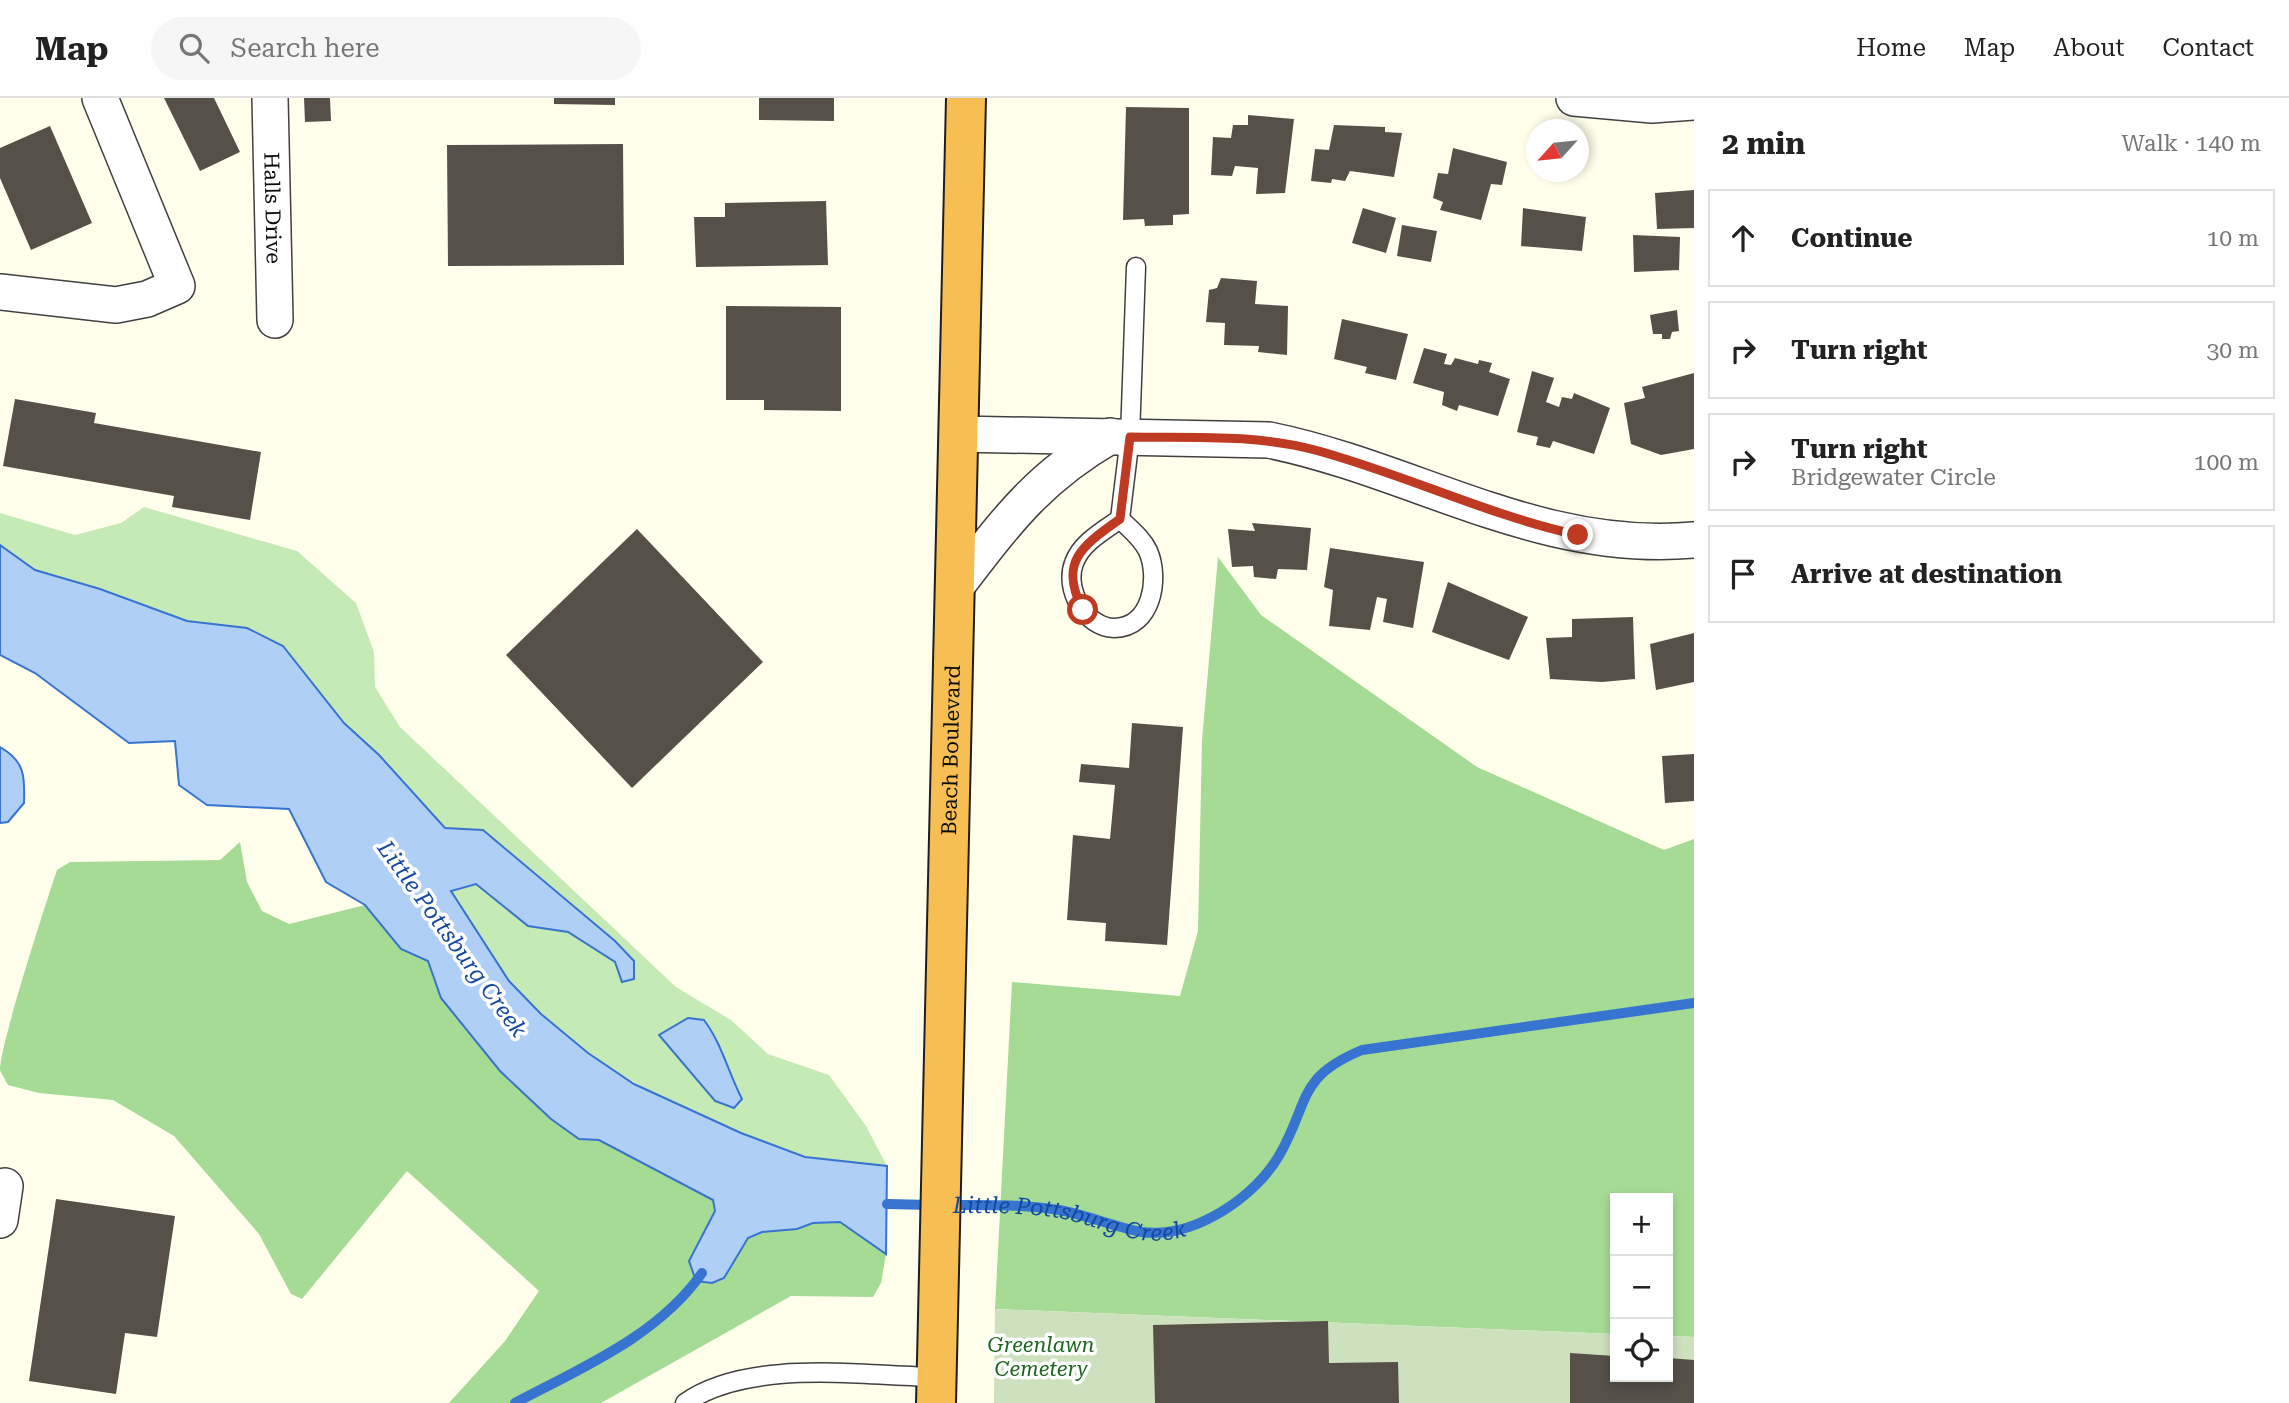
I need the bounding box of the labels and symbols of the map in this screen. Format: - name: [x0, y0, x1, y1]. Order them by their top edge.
- north arrow: [1526, 119, 1589, 182]
- street label: Halls Drive: [259, 152, 286, 264]
- route end: [1562, 519, 1593, 550]
- route start: [1067, 594, 1098, 625]
- street label: Beach Boulevard: [937, 664, 965, 836]
- water label: Little Pottsburg Creek: [371, 835, 533, 1043]
- water label: Little Pottsburg Creek: [952, 1191, 1189, 1246]
- park label: Greenlawn Cemetery: [988, 1333, 1094, 1381]

